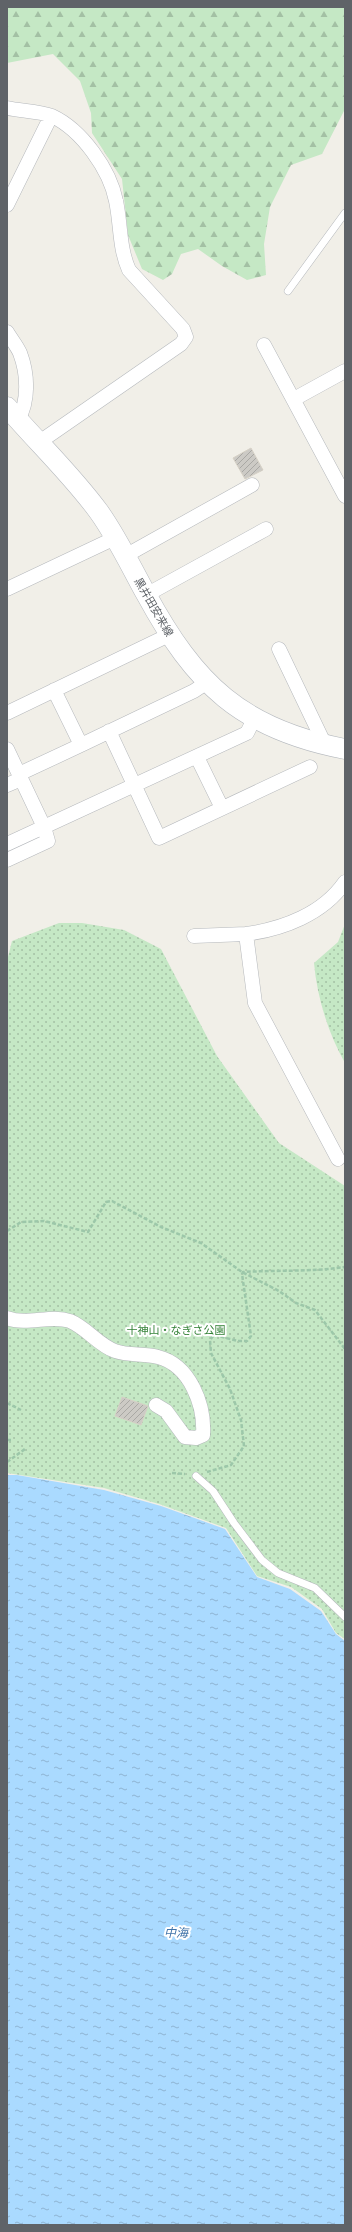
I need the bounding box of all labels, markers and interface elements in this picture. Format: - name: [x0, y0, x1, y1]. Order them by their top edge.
- street label: 黒井田安来線: [131, 575, 176, 639]
- park label: 十神山・なぎさ公園: [127, 1324, 226, 1337]
- water label: 中海: [164, 1926, 190, 1940]

